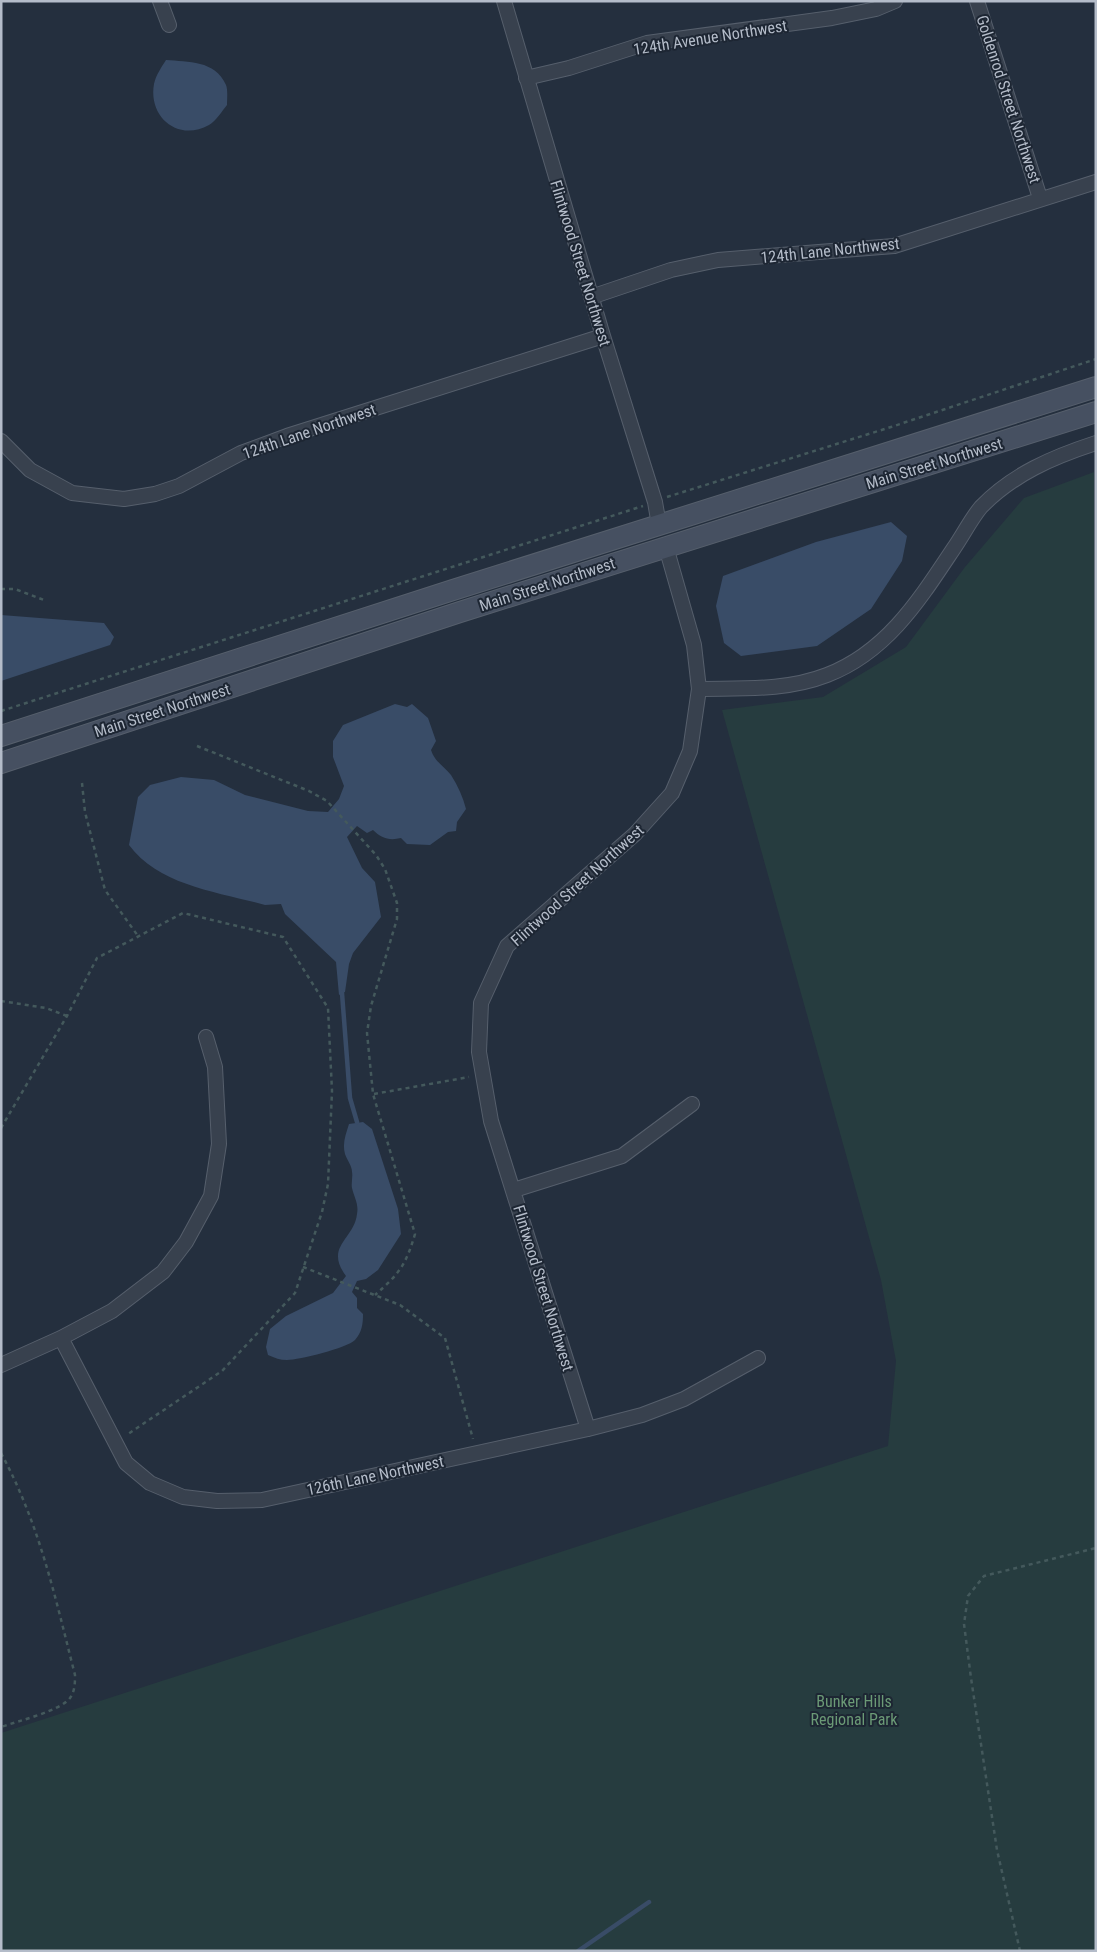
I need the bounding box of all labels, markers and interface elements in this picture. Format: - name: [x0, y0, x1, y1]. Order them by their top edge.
- street label: Goldenrod Street Northwest: [972, 13, 1045, 186]
- street label: 124th Avenue Northwest: [632, 16, 788, 59]
- street label: Flintwood Street Northwest: [546, 178, 615, 349]
- street label: 124th Lane Northwest: [760, 234, 901, 267]
- street label: 124th Lane Northwest: [240, 400, 379, 463]
- street label: Main Street Northwest: [864, 434, 1005, 493]
- street label: Main Street Northwest: [477, 553, 618, 615]
- street label: Main Street Northwest: [92, 679, 233, 741]
- street label: Flintwood Street Northwest: [507, 820, 648, 950]
- street label: Flintwood Street Northwest: [509, 1203, 578, 1374]
- street label: 126th Lane Northwest: [305, 1452, 446, 1499]
- park label: Bunker Hills Regional Park: [811, 1692, 898, 1729]

